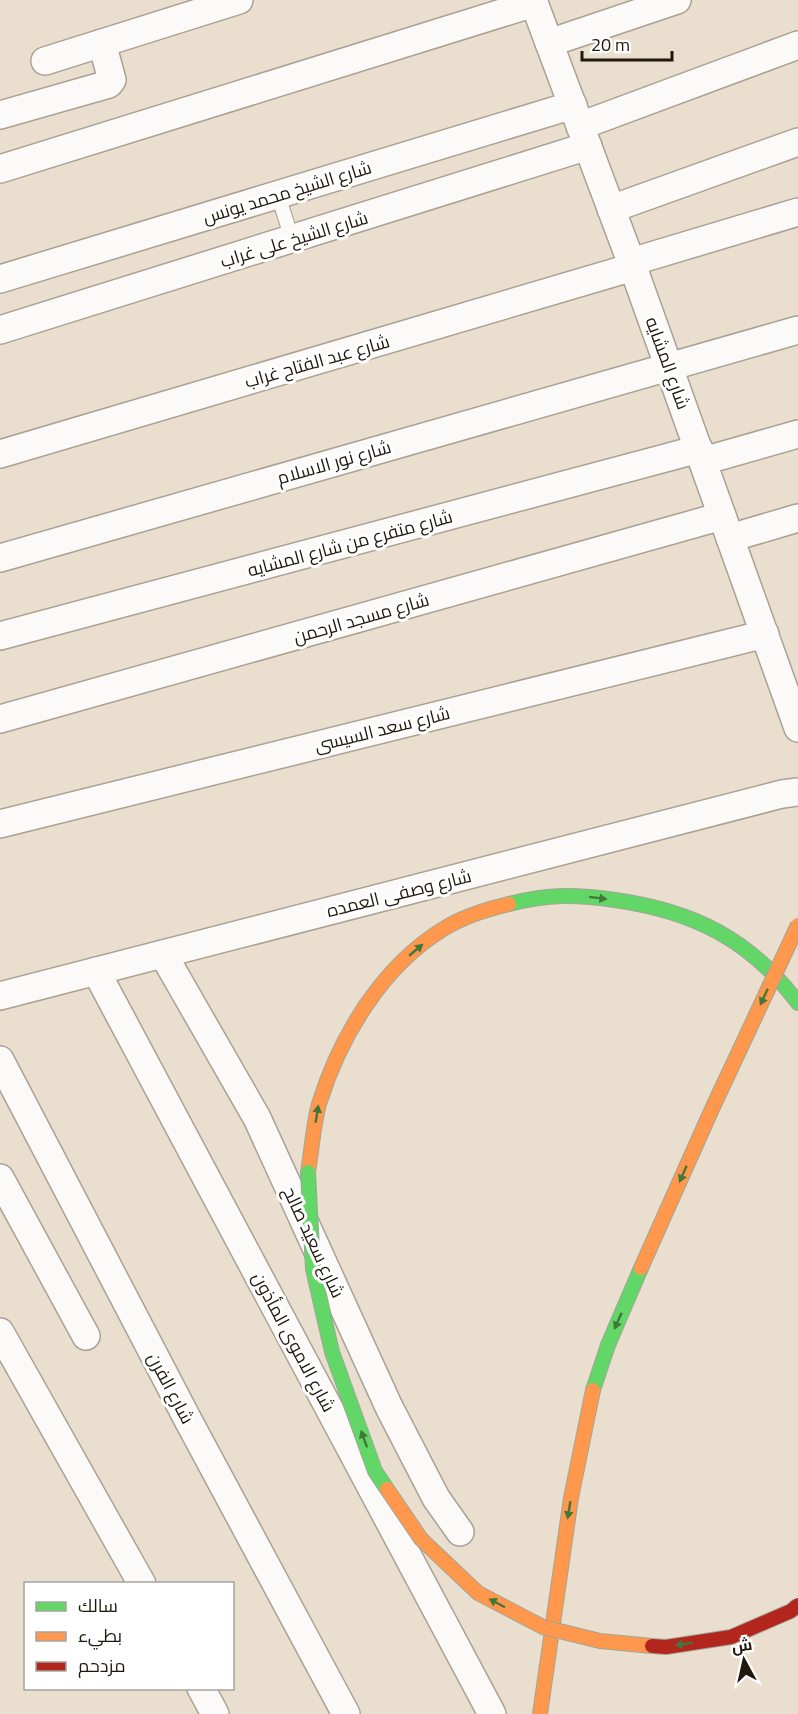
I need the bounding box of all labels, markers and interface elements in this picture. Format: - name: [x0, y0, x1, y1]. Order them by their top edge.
- scale bar: [582, 24, 672, 62]
- text: 20 m: [591, 31, 630, 58]
- street label: شارع الشيخ محمد يونس: [199, 153, 375, 231]
- street label: شارع الشيخ على غراب: [217, 204, 371, 274]
- street label: شارع المشايه: [639, 313, 697, 413]
- street label: شارع عبد الفتاح غراب: [241, 327, 393, 395]
- street label: شارع نور الاسلام: [274, 433, 394, 491]
- street label: شارع متفرع من شارع المشايه: [244, 503, 456, 583]
- street label: شارع مسجد الرحمن: [290, 586, 432, 650]
- street label: شارع سعد السيسى: [311, 699, 453, 759]
- street label: شارع وصفى العمده: [324, 862, 474, 924]
- one-way arrow: [588, 893, 607, 903]
- one-way arrow: [408, 944, 423, 957]
- one-way arrow: [760, 989, 769, 1006]
- one-way arrow: [313, 1105, 322, 1124]
- one-way arrow: [678, 1166, 687, 1183]
- street label: شارع سعيد صالح: [276, 1182, 352, 1302]
- street label: شارع الاموى المأذون: [246, 1267, 342, 1417]
- one-way arrow: [613, 1313, 622, 1330]
- street label: شارع الفرن: [141, 1347, 201, 1429]
- one-way arrow: [358, 1430, 368, 1448]
- one-way arrow: [565, 1500, 574, 1519]
- legend: [24, 1582, 234, 1690]
- text: سالك: [78, 1592, 118, 1619]
- one-way arrow: [489, 1598, 506, 1608]
- text: بطيء: [78, 1622, 122, 1650]
- north arrow: [714, 1630, 774, 1690]
- text: ش: [730, 1632, 754, 1658]
- one-way arrow: [675, 1640, 694, 1649]
- text: مزدحم: [78, 1652, 126, 1679]

